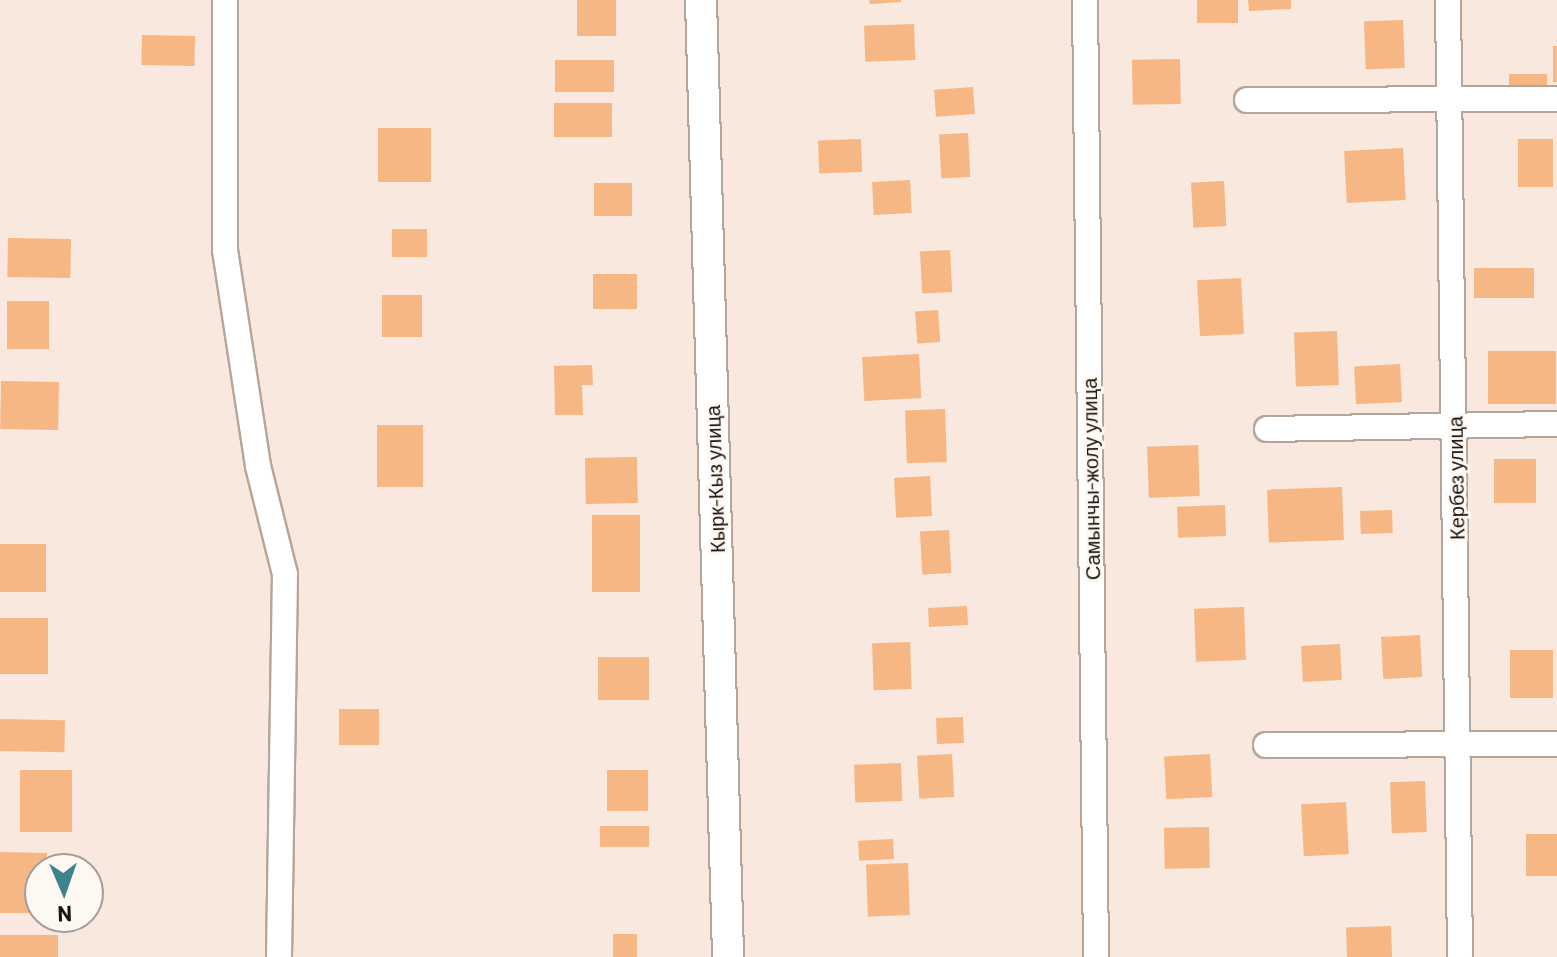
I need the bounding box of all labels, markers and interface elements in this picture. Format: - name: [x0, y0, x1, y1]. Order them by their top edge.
- street label: Самынчы-жолу улица: [1077, 378, 1105, 580]
- street label: Кырк-Кыз улица: [700, 405, 730, 553]
- street label: Кербез улица: [1443, 416, 1469, 540]
- north arrow: [24, 853, 104, 933]
- text: N: [57, 902, 73, 928]

